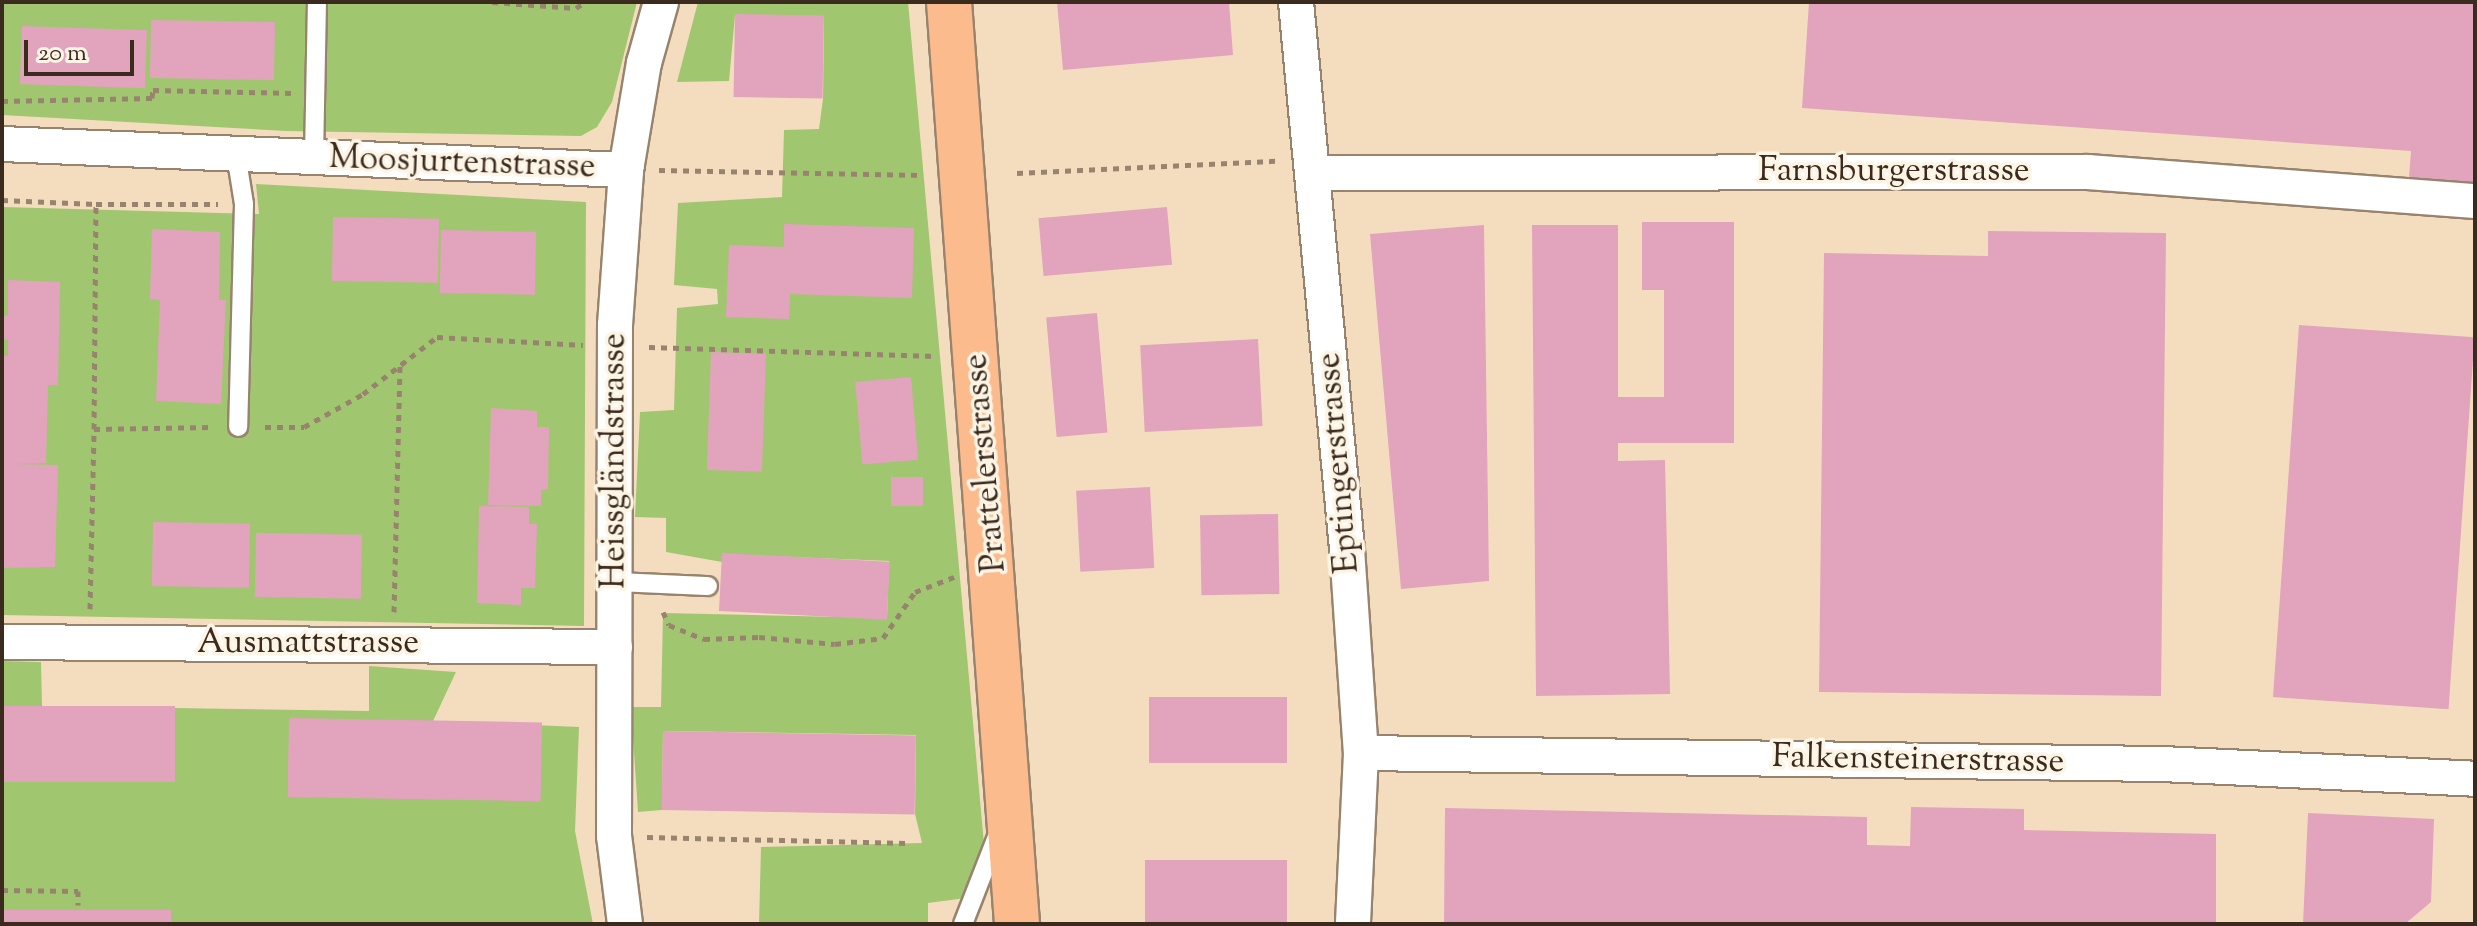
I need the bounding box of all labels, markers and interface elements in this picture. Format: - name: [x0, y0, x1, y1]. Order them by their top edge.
- scale bar: [28, 24, 138, 74]
- text: 20 m: [38, 37, 87, 71]
- street label: Moosjurtenstrasse: [328, 138, 596, 188]
- street label: Farnsburgerstrasse: [1758, 152, 2030, 192]
- street label: Heissgländstrasse: [595, 333, 635, 589]
- street label: Eptingerstrasse: [1309, 351, 1369, 575]
- street label: Prattelerstrasse: [956, 352, 1016, 574]
- street label: Ausmattstrasse: [197, 624, 419, 664]
- street label: Falkensteinerstrasse: [1771, 737, 2065, 783]

